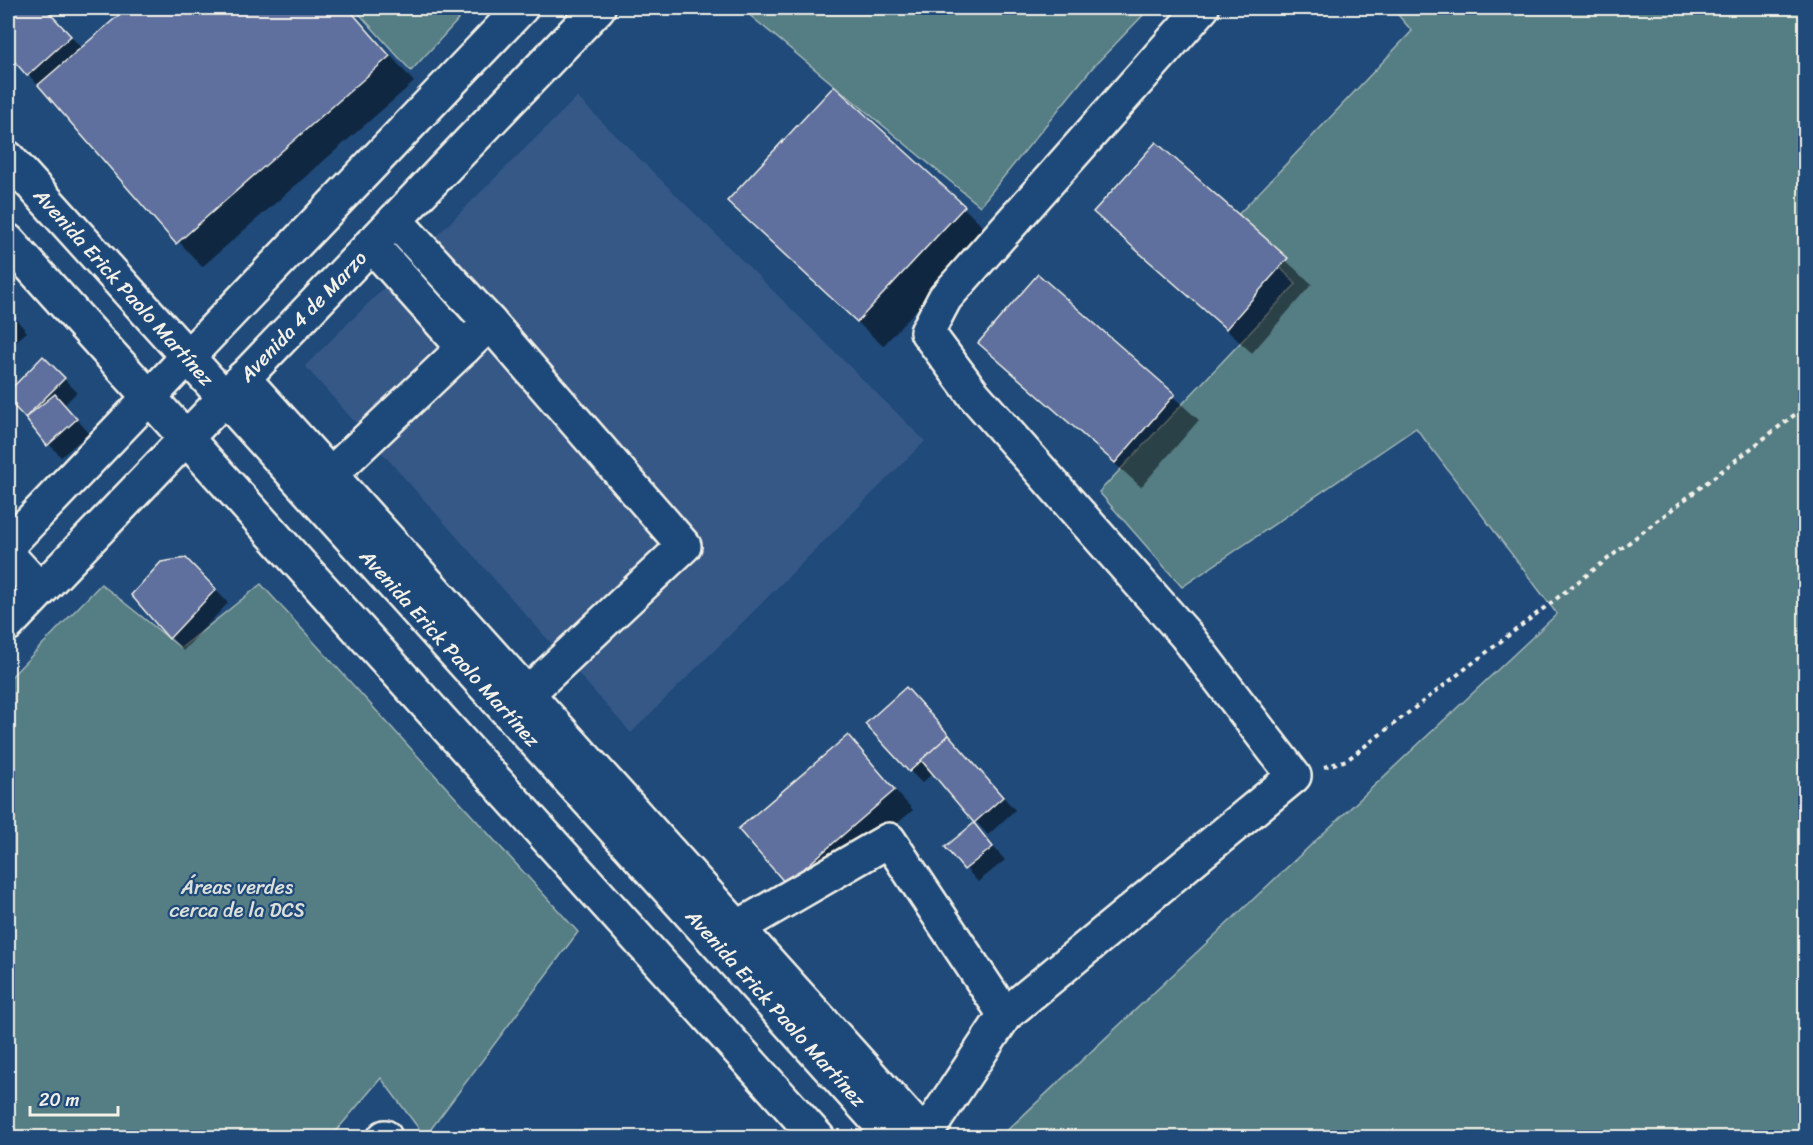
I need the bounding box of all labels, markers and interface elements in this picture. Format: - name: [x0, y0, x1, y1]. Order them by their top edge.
- street label: Avenida Erick Paolo Martínez: [24, 179, 223, 395]
- street label: Avenida 4 de Marzo: [230, 242, 376, 391]
- street label: Avenida Erick Paolo Martínez: [350, 540, 549, 756]
- park label: Áreas verdes cerca de la DCS: [169, 870, 305, 928]
- street label: Avenida Erick Paolo Martínez: [676, 900, 875, 1116]
- scale bar: [30, 1079, 118, 1117]
- text: 20 m: [39, 1084, 79, 1116]

